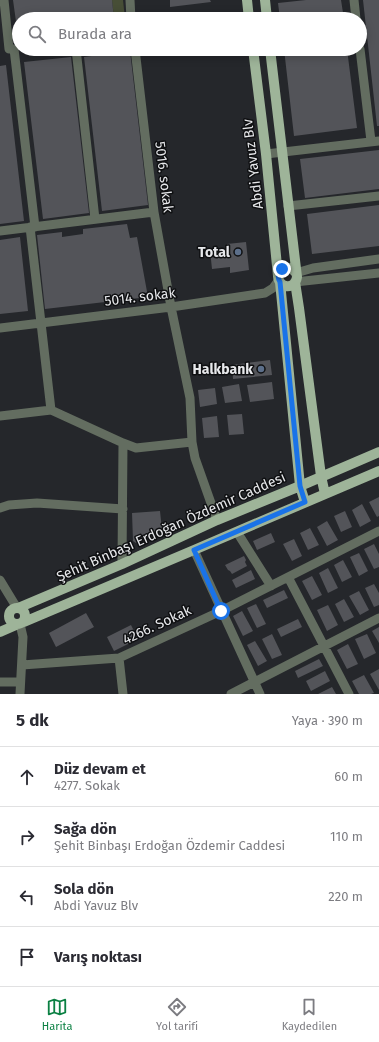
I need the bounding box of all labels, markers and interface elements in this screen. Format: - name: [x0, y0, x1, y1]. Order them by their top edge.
- search box: [12, 12, 367, 56]
- icon: search: [26, 23, 48, 45]
- text: Burada ara: [58, 25, 132, 43]
- street label: Abdi Yavuz Blv: [239, 118, 267, 210]
- street label: 5016. sokak: [151, 140, 177, 214]
- place label: Total: [198, 244, 231, 261]
- marker: Total: [233, 247, 243, 257]
- route end: [273, 260, 291, 278]
- street label: 5014. sokak: [103, 284, 177, 310]
- place label: Halkbank: [193, 361, 253, 378]
- marker: Halkbank: [256, 364, 266, 374]
- street label: Şehit Binbaşı Erdoğan Özdemir Caddesi: [53, 468, 288, 585]
- street label: 4266. Sokak: [120, 601, 195, 648]
- route start: [212, 602, 230, 620]
- text: 5 dk: [16, 710, 49, 731]
- text: Yaya · 390 m: [292, 713, 363, 728]
- text: Düz devam et: [54, 760, 146, 778]
- icon: ahead: [16, 766, 38, 788]
- text: 60 m: [334, 769, 363, 784]
- text: 4277. Sokak: [54, 778, 120, 793]
- text: Sağa dön: [54, 820, 117, 838]
- icon: right: [16, 826, 38, 848]
- text: 110 m: [330, 829, 363, 844]
- text: Şehit Binbaşı Erdoğan Özdemir Caddesi: [54, 838, 285, 853]
- text: Sola dön: [54, 880, 114, 898]
- icon: left: [16, 886, 38, 908]
- text: 220 m: [328, 889, 363, 904]
- text: Abdi Yavuz Blv: [54, 898, 138, 913]
- icon: arrive: [16, 946, 38, 968]
- text: Varış noktası: [54, 948, 142, 966]
- tab: Harita: [42, 996, 73, 1033]
- tab: Yol tarifi: [156, 996, 198, 1033]
- tab: Kaydedilen: [282, 996, 337, 1033]

